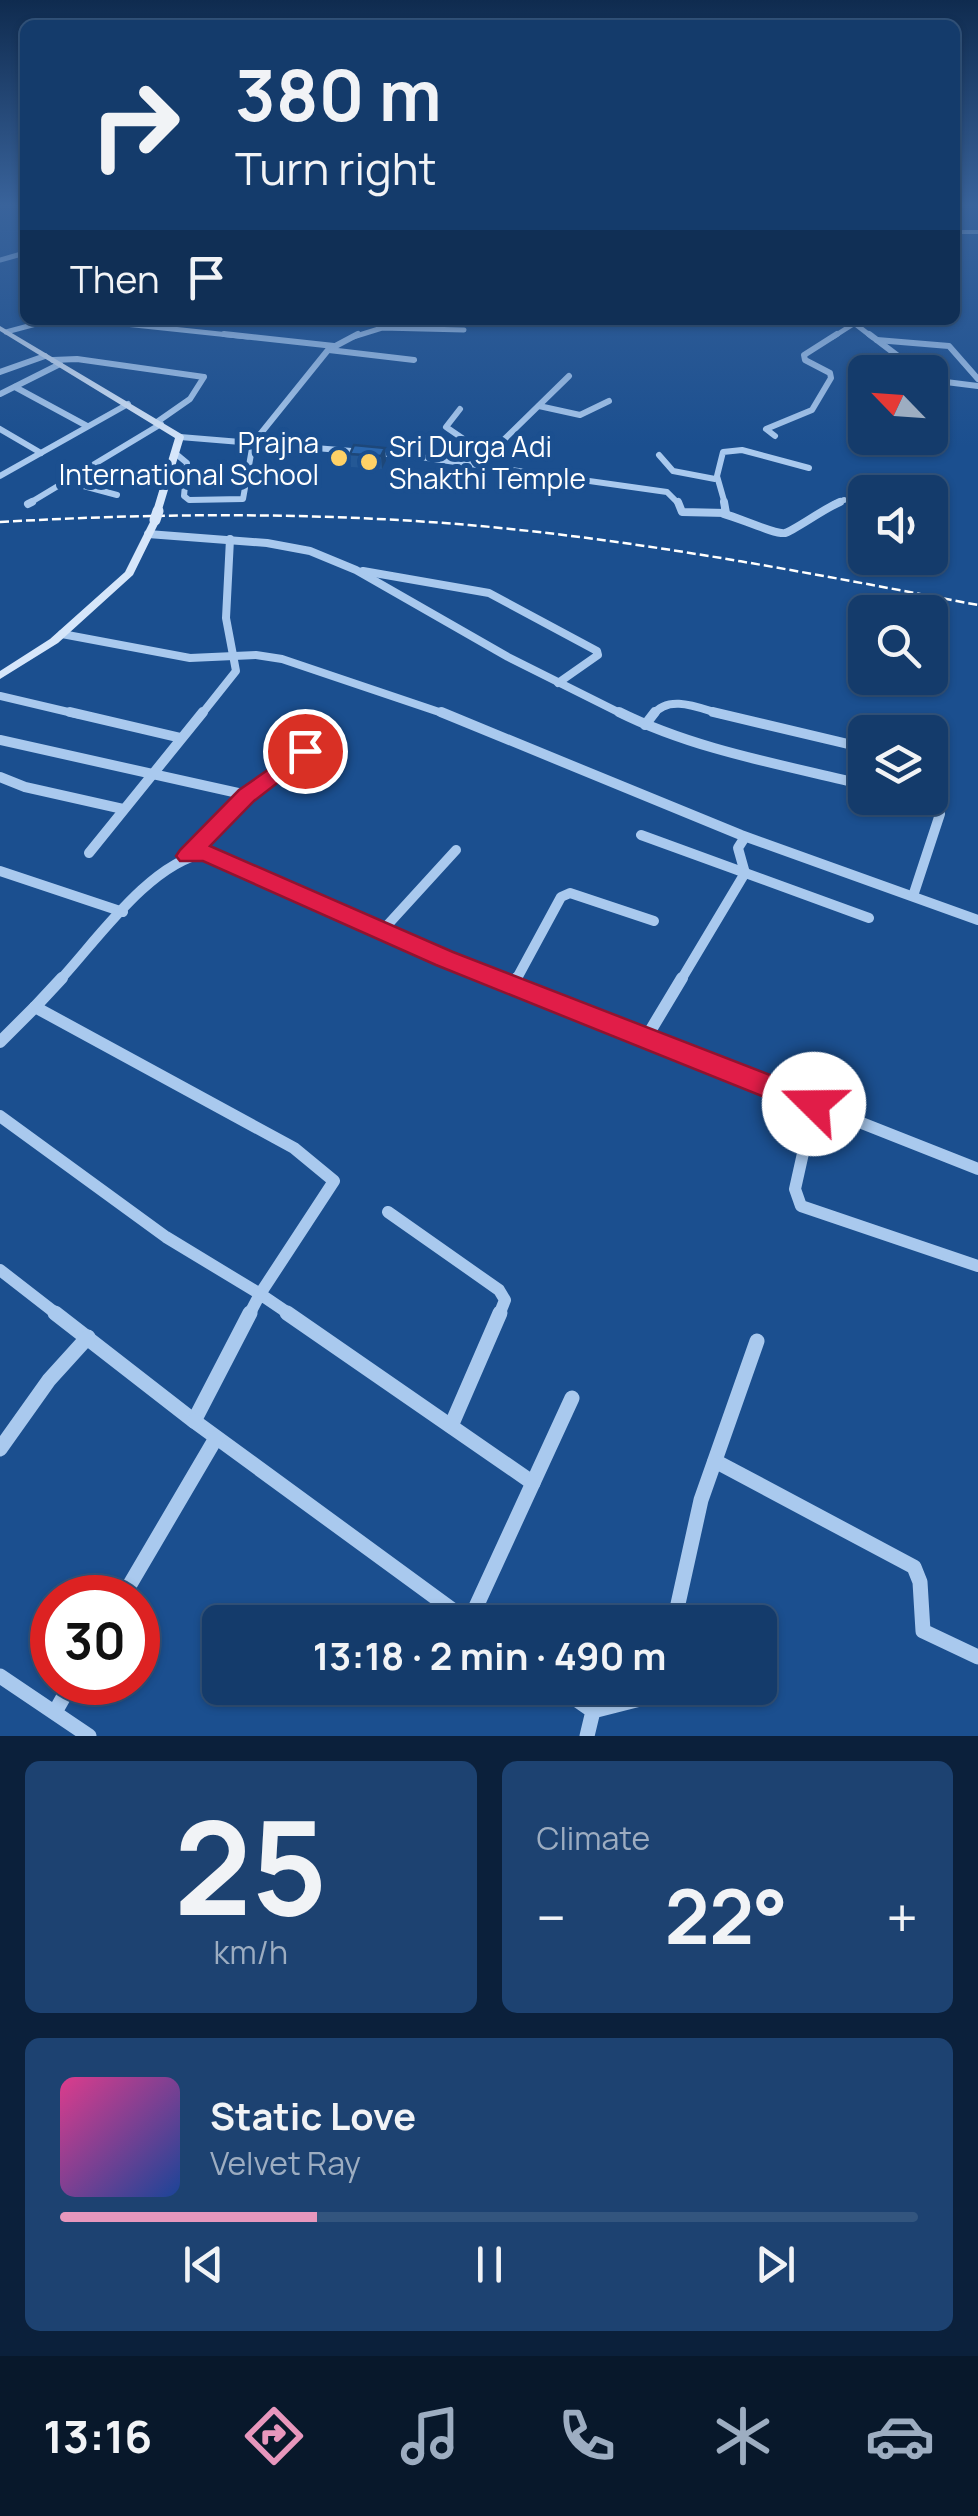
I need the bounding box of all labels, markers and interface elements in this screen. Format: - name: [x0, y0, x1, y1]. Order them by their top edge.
- text: 380 m: [235, 46, 442, 142]
- icon: right: [70, 60, 200, 190]
- text: Turn right: [235, 137, 436, 199]
- icon: arrive: [179, 250, 234, 305]
- text: Then: [70, 252, 159, 304]
- north arrow: [848, 355, 948, 455]
- map controls: [848, 355, 948, 815]
- place label: Prajna International School: [59, 423, 319, 493]
- place label: Sri Durga Adi Shakthi Temple: [389, 427, 586, 497]
- marker: Prajna International School: [328, 447, 350, 469]
- marker: Sri Durga Adi Shakthi Temple: [358, 451, 380, 473]
- button: sound: [848, 475, 948, 575]
- button: search: [848, 595, 948, 695]
- pin: [263, 709, 348, 794]
- button: layers: [848, 715, 948, 815]
- icon: arrive: [278, 724, 333, 779]
- position arrow: [762, 1052, 866, 1156]
- speed limit sign: 30: [30, 1575, 160, 1705]
- text: 13:18 · 2 min · 490 m: [313, 1629, 666, 1681]
- text: 25: [174, 1776, 328, 1954]
- text: Climate: [537, 1816, 650, 1860]
- text: 22°: [665, 1864, 788, 1967]
- text: −: [537, 1879, 566, 1955]
- text: +: [886, 1879, 918, 1955]
- text: km/h: [214, 1930, 288, 1974]
- text: Static Love: [210, 2089, 416, 2141]
- text: Velvet Ray: [210, 2141, 361, 2185]
- icon: previous: [176, 2237, 231, 2292]
- icon: pause: [462, 2237, 517, 2292]
- icon: next: [748, 2237, 803, 2292]
- icon: directions: [239, 2401, 309, 2471]
- icon: music: [395, 2401, 465, 2471]
- icon: phone: [552, 2401, 622, 2471]
- icon: climate: [708, 2401, 778, 2471]
- icon: car: [865, 2401, 935, 2471]
- text: 13:16: [43, 2405, 152, 2467]

